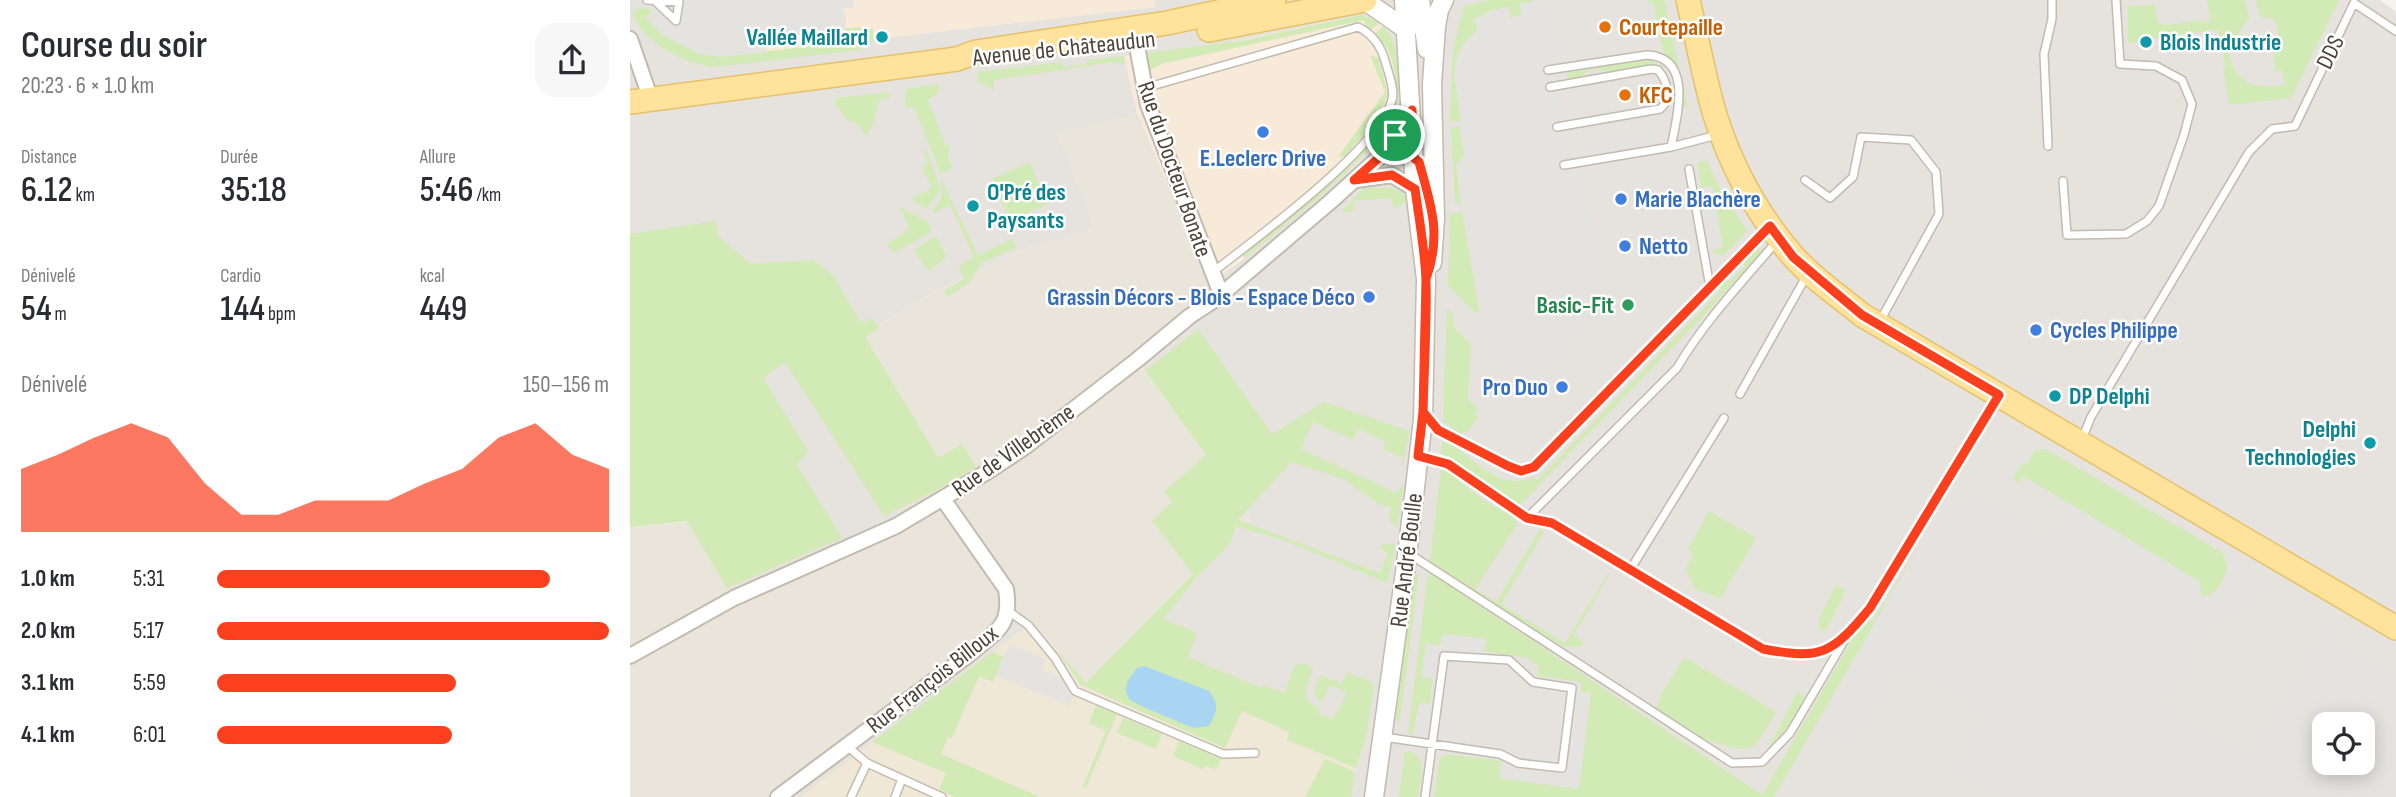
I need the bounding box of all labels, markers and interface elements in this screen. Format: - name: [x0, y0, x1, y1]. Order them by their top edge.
- place label: Courtepaille: [1619, 13, 1723, 42]
- marker: Courtepaille: [1597, 19, 1613, 35]
- text: Course du soir: [21, 23, 207, 68]
- button: share: [535, 23, 609, 97]
- place label: Vallée Maillard: [746, 23, 868, 52]
- street label: Avenue de Châteaudun: [970, 24, 1157, 73]
- place label: Blois Industrie: [2160, 28, 2281, 57]
- marker: Vallée Maillard: [874, 29, 890, 45]
- street label: DDS: [2310, 31, 2351, 74]
- marker: Blois Industrie: [2138, 34, 2154, 50]
- text: 20:23 · 6 × 1.0 km: [21, 72, 154, 100]
- street label: Rue du Docteur Bonate: [1131, 77, 1218, 261]
- place label: KFC: [1639, 81, 1673, 110]
- marker: KFC: [1617, 87, 1633, 103]
- pin: [1365, 105, 1425, 165]
- icon: arrive: [1376, 116, 1414, 154]
- marker: E.Leclerc Drive: [1255, 124, 1271, 140]
- place label: E.Leclerc Drive: [1200, 144, 1326, 173]
- text: Distance: [21, 146, 77, 169]
- text: Durée: [220, 146, 258, 169]
- text: Allure: [420, 146, 456, 169]
- text: 6.12: [21, 169, 72, 212]
- text: 35:18: [220, 169, 287, 212]
- text: 5:46: [420, 169, 473, 212]
- place label: O'Pré des Paysants: [987, 178, 1066, 235]
- text: km: [72, 184, 95, 207]
- text: /km: [473, 184, 501, 207]
- place label: Marie Blachère: [1635, 185, 1761, 214]
- marker: Marie Blachère: [1613, 191, 1629, 207]
- marker: O'Pré des Paysants: [965, 198, 981, 214]
- place label: Netto: [1639, 232, 1688, 261]
- marker: Netto: [1617, 238, 1633, 254]
- text: Dénivelé: [21, 265, 76, 288]
- text: Cardio: [220, 265, 261, 288]
- text: kcal: [420, 265, 445, 288]
- place label: Grassin Décors - Blois - Espace Déco: [1047, 283, 1355, 312]
- text: 54: [21, 288, 52, 331]
- text: 144: [220, 288, 265, 331]
- text: 449: [420, 288, 467, 331]
- marker: Grassin Décors - Blois - Espace Déco: [1361, 289, 1377, 305]
- place label: Basic-Fit: [1536, 291, 1614, 320]
- marker: Basic-Fit: [1620, 297, 1636, 313]
- text: m: [52, 303, 67, 326]
- text: bpm: [265, 303, 296, 326]
- place label: Cycles Philippe: [2050, 316, 2178, 345]
- marker: Cycles Philippe: [2028, 322, 2044, 338]
- text: Dénivelé: [21, 371, 87, 399]
- text: 150–156 m: [523, 371, 609, 399]
- place label: Pro Duo: [1482, 373, 1548, 402]
- marker: Pro Duo: [1554, 379, 1570, 395]
- place label: DP Delphi: [2069, 382, 2150, 411]
- marker: DP Delphi: [2047, 388, 2063, 404]
- street label: Rue de Villebrème: [946, 397, 1080, 503]
- place label: Delphi Technologies: [2245, 415, 2356, 472]
- marker: Delphi Technologies: [2362, 435, 2378, 451]
- street label: Rue André Boulle: [1384, 491, 1429, 629]
- text: 1.0 km: [21, 565, 75, 593]
- text: 5:31: [133, 565, 164, 593]
- text: 2.0 km: [21, 617, 75, 645]
- text: 5:17: [133, 617, 164, 645]
- street label: Rue François Billoux: [861, 619, 1004, 740]
- text: 3.1 km: [21, 669, 74, 697]
- text: 5:59: [133, 669, 166, 697]
- map controls: [2312, 712, 2375, 775]
- button: locate: [2312, 712, 2375, 775]
- text: 4.1 km: [21, 721, 75, 749]
- text: 6:01: [133, 721, 166, 749]

